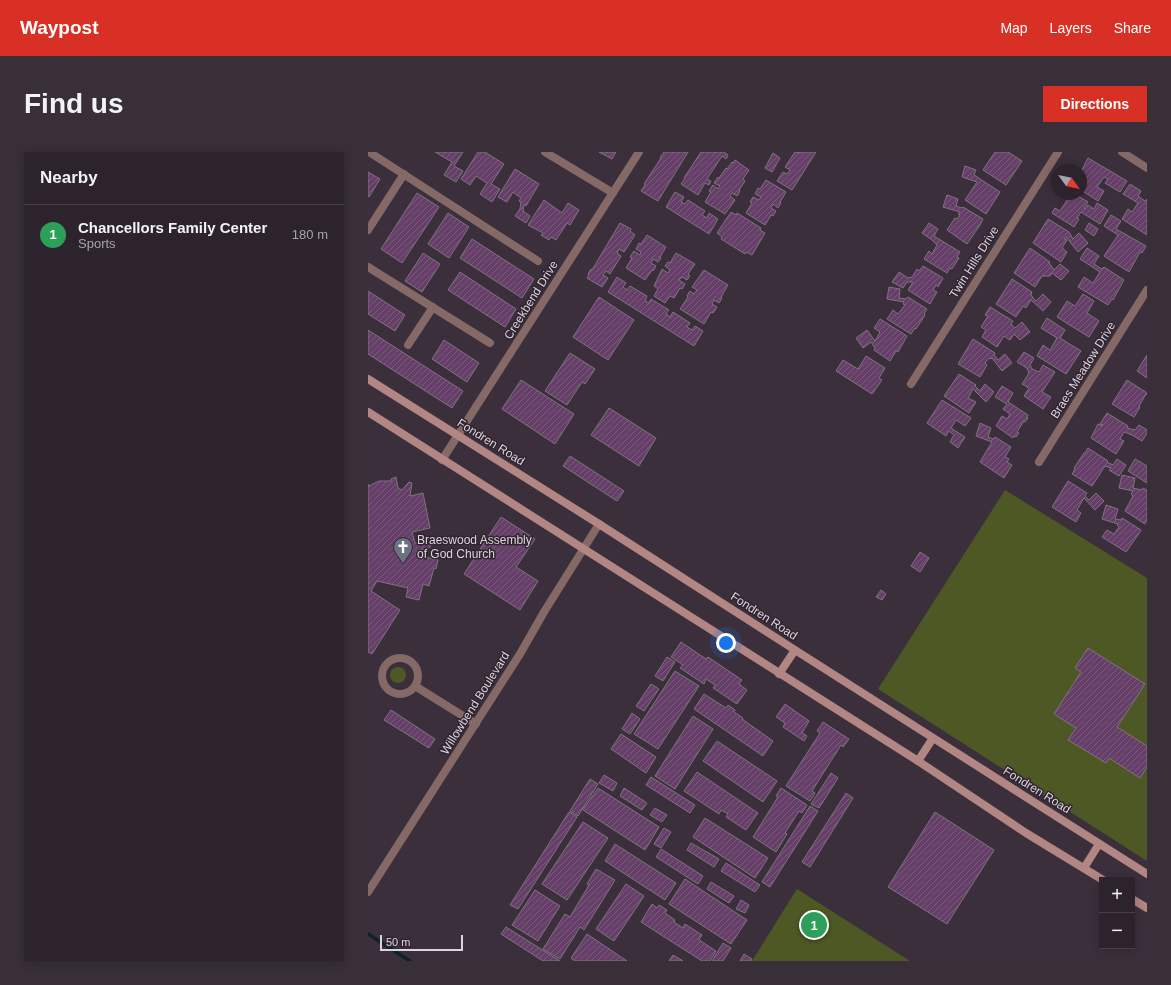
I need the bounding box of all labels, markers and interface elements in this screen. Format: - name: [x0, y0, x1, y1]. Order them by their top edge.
- text: Waypost: [20, 17, 98, 38]
- text: Map: [1000, 20, 1028, 36]
- text: Layers: [1050, 20, 1092, 36]
- text: Share: [1114, 20, 1151, 36]
- button: Directions: [1043, 86, 1147, 122]
- text: Find us: [24, 88, 124, 119]
- north arrow: [1051, 164, 1087, 200]
- text: Nearby: [40, 168, 98, 187]
- text: Chancellors Family Center: [78, 219, 267, 236]
- street label: Twin Hills Drive: [946, 223, 1002, 300]
- text: 1: [49, 227, 57, 242]
- text: 180 m: [292, 227, 328, 242]
- text: Sports: [78, 236, 116, 251]
- street label: Creekbend Drive: [501, 258, 561, 342]
- street label: Braes Meadow Drive: [1048, 319, 1119, 421]
- street label: Fondren Road: [455, 416, 527, 468]
- place label: Braeswood Assembly of God Church: [417, 533, 532, 561]
- church icon: Braeswood Assembly of God Church: [392, 536, 414, 564]
- street label: Fondren Road: [728, 589, 800, 643]
- your location: [716, 633, 736, 653]
- street label: Willowbend Boulevard: [438, 649, 512, 757]
- street label: Fondren Road: [1001, 764, 1073, 816]
- map controls: [1099, 877, 1135, 949]
- button: +: [1099, 877, 1135, 913]
- pin: 1: [801, 910, 827, 940]
- button: −: [1099, 913, 1135, 949]
- scale bar: [380, 933, 463, 952]
- text: 50 m: [386, 936, 410, 948]

